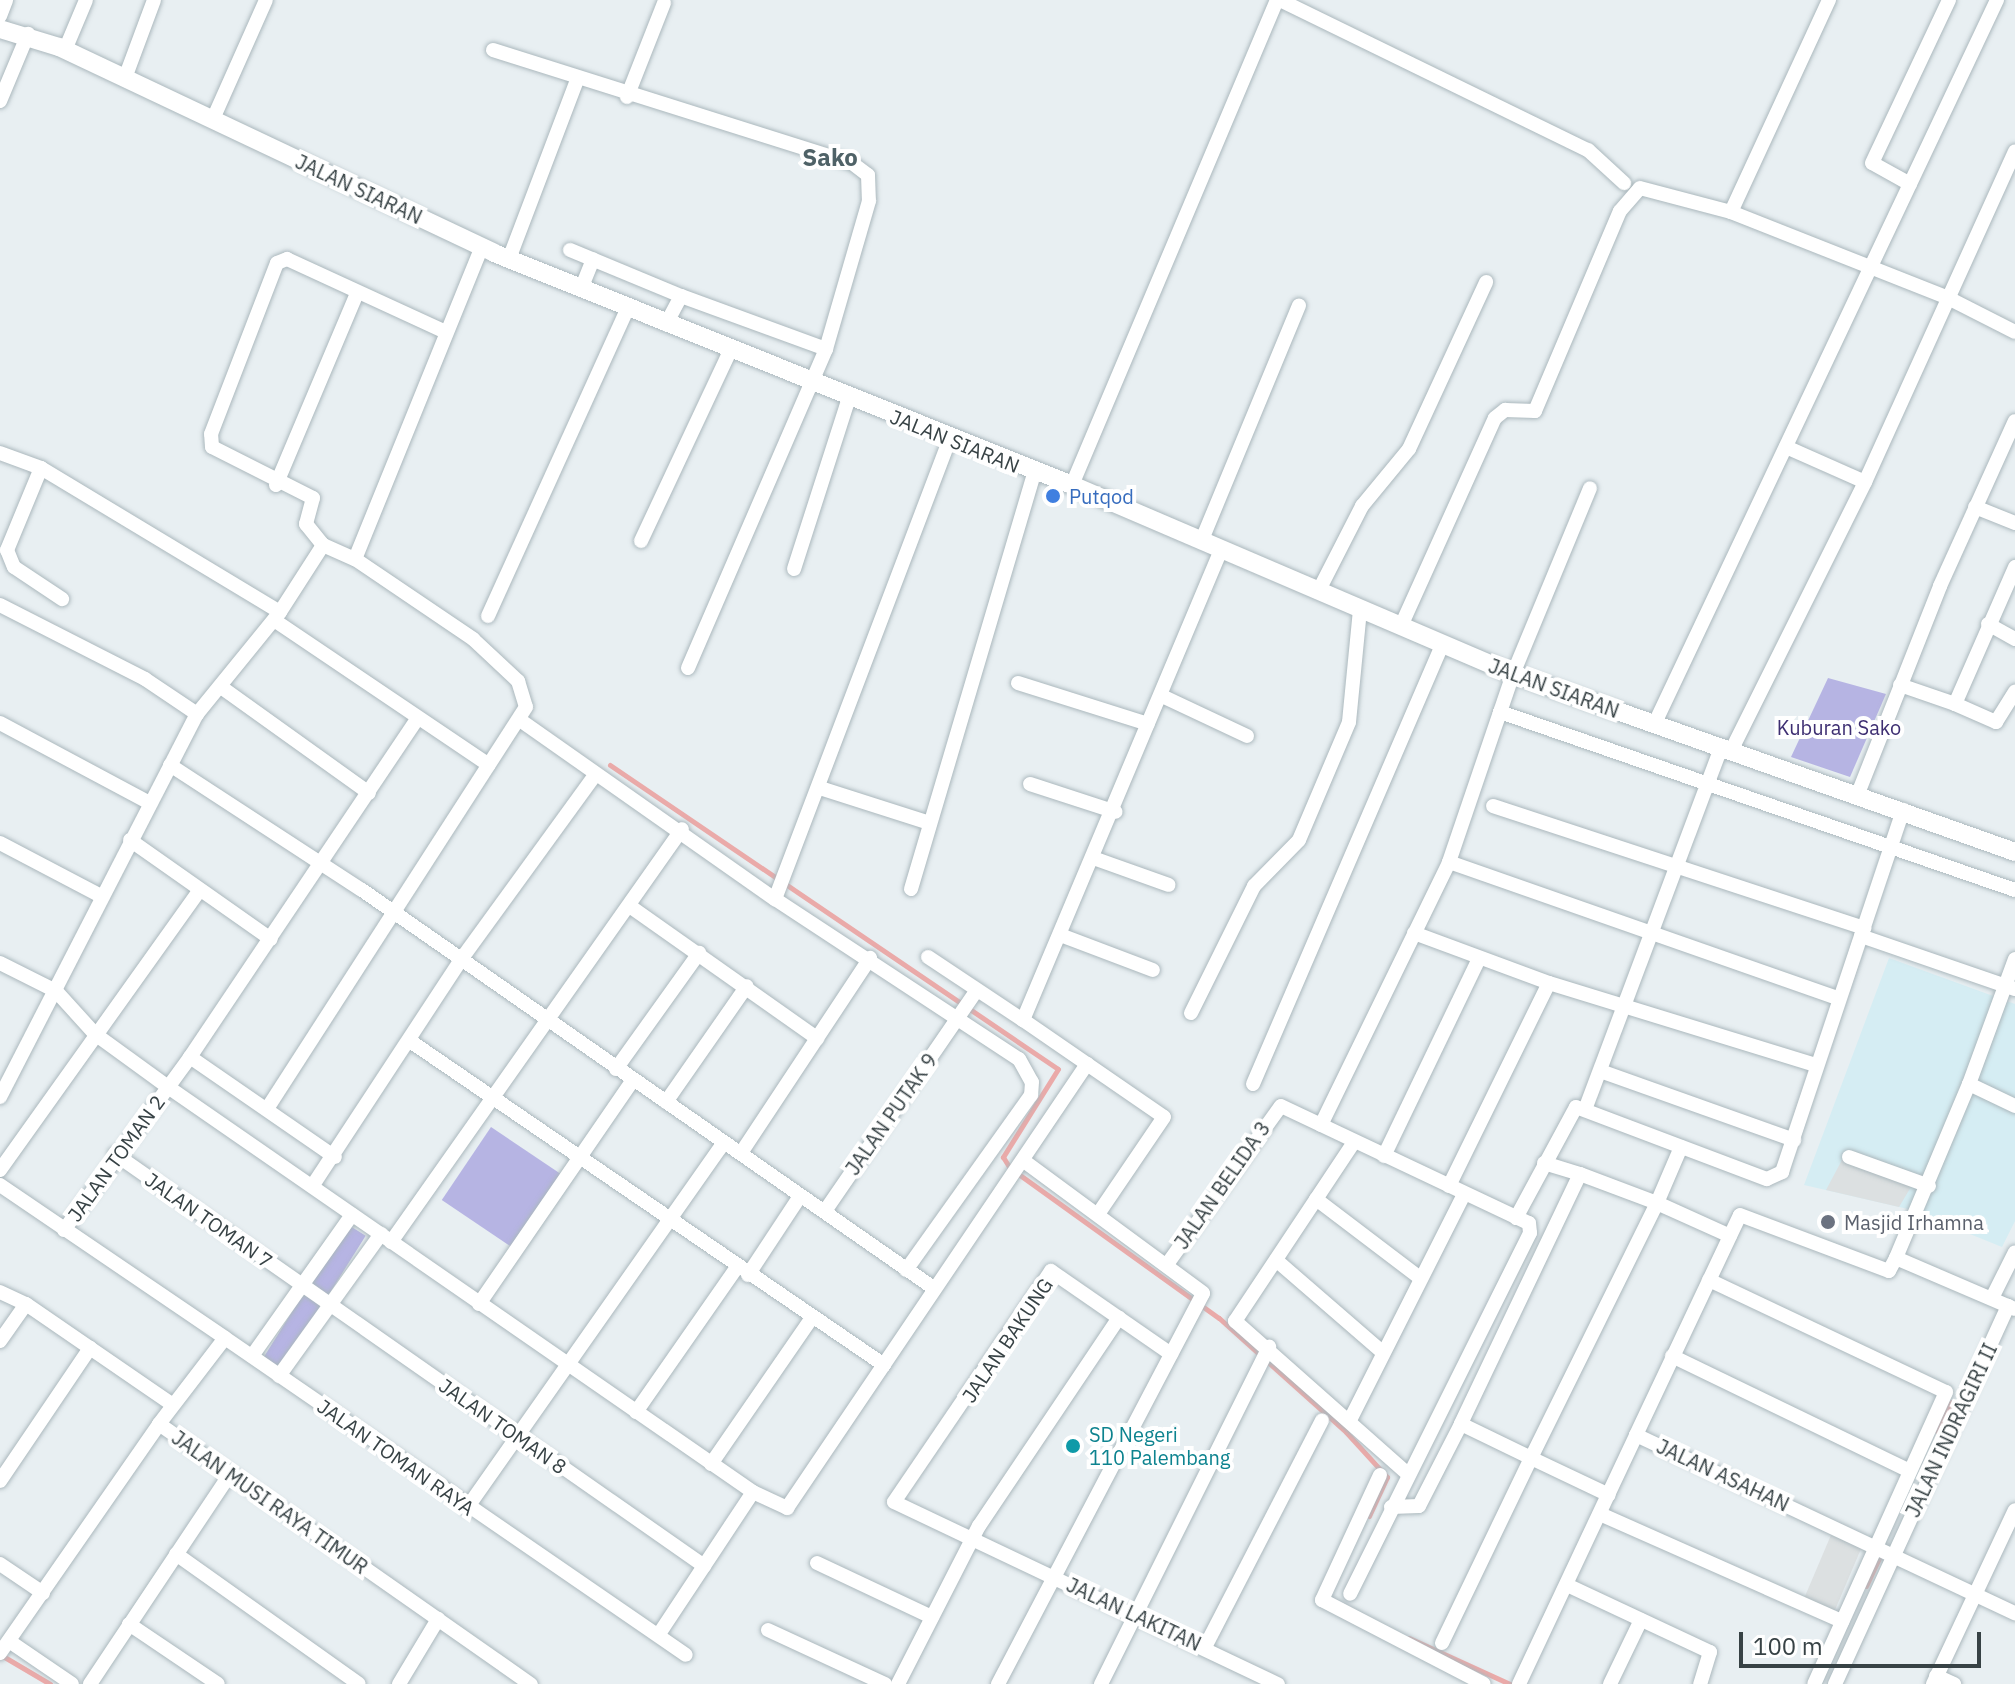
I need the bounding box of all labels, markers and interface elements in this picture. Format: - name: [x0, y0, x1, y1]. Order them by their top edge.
- district label: Sako: [802, 144, 858, 172]
- street label: JALAN SIARAN: [292, 149, 426, 229]
- street label: JALAN SIARAN: [887, 404, 1023, 478]
- place label: Putqod: [1069, 484, 1134, 508]
- marker: Putqod: [1044, 487, 1062, 505]
- street label: JALAN SIARAN: [1485, 653, 1623, 723]
- park label: Kuburan Sako: [1777, 715, 1901, 739]
- street label: JALAN PUTAK 9: [840, 1049, 942, 1179]
- street label: JALAN TOMAN 2: [62, 1090, 170, 1226]
- street label: JALAN BELIDA 3: [1169, 1117, 1275, 1253]
- street label: JALAN TOMAN 7: [141, 1167, 277, 1273]
- place label: Masjid Irhamna: [1844, 1210, 1984, 1234]
- marker: Masjid Irhamna: [1819, 1213, 1837, 1231]
- street label: JALAN BAKUNG: [957, 1273, 1057, 1407]
- street label: JALAN INDRAGIRI II: [1900, 1339, 2002, 1521]
- street label: JALAN TOMAN 8: [435, 1373, 571, 1479]
- street label: JALAN TOMAN RAYA: [313, 1394, 479, 1520]
- place label: SD Negeri 110 Palembang: [1089, 1422, 1230, 1469]
- street label: JALAN MUSI RAYA TIMUR: [167, 1425, 373, 1579]
- street label: JALAN ASAHAN: [1653, 1434, 1793, 1516]
- marker: SD Negeri 110 Palembang: [1064, 1437, 1082, 1455]
- street label: JALAN LAKITAN: [1063, 1572, 1205, 1656]
- scale bar: [1743, 1616, 1985, 1666]
- text: 100 m: [1753, 1630, 1823, 1662]

